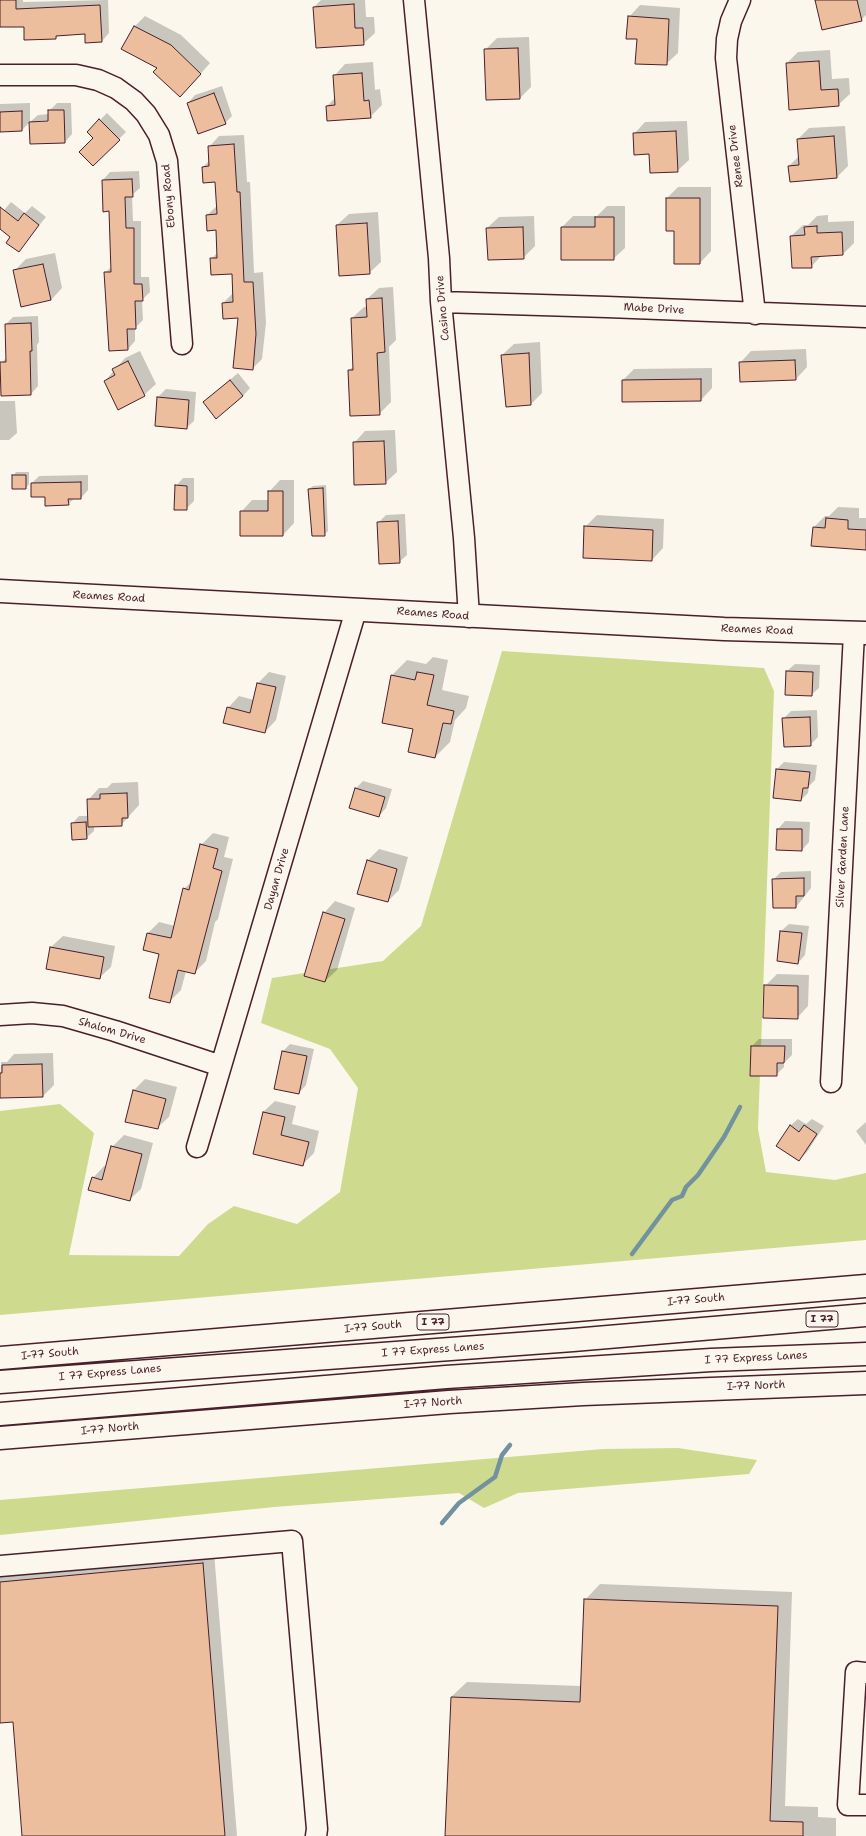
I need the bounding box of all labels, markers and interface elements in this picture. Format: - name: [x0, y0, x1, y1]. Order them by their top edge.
- street label: Renee Drive: [726, 124, 746, 188]
- street label: Ebony Road: [160, 163, 178, 229]
- street label: Casino Drive: [434, 275, 452, 341]
- street label: Mabe Drive: [623, 301, 685, 317]
- street label: Reames Road: [72, 589, 146, 605]
- street label: Reames Road: [396, 605, 470, 623]
- street label: Reames Road: [721, 622, 793, 638]
- street label: Silver Garden Lane: [834, 806, 852, 908]
- street label: Dayan Drive: [262, 846, 292, 912]
- street label: Shalom Drive: [77, 1015, 147, 1047]
- street label: I-77 South: [667, 1291, 725, 1309]
- road number: I 77: [806, 1311, 838, 1327]
- road number: I 77: [417, 1314, 449, 1330]
- street label: I-77 South: [344, 1318, 402, 1336]
- street label: I 77 Express Lanes: [381, 1340, 485, 1360]
- street label: I-77 South: [21, 1345, 79, 1363]
- street label: I 77 Express Lanes: [704, 1349, 808, 1367]
- street label: I 77 Express Lanes: [58, 1362, 162, 1384]
- street label: I-77 North: [727, 1378, 785, 1394]
- street label: I-77 North: [403, 1394, 463, 1412]
- street label: I-77 North: [80, 1420, 140, 1438]

